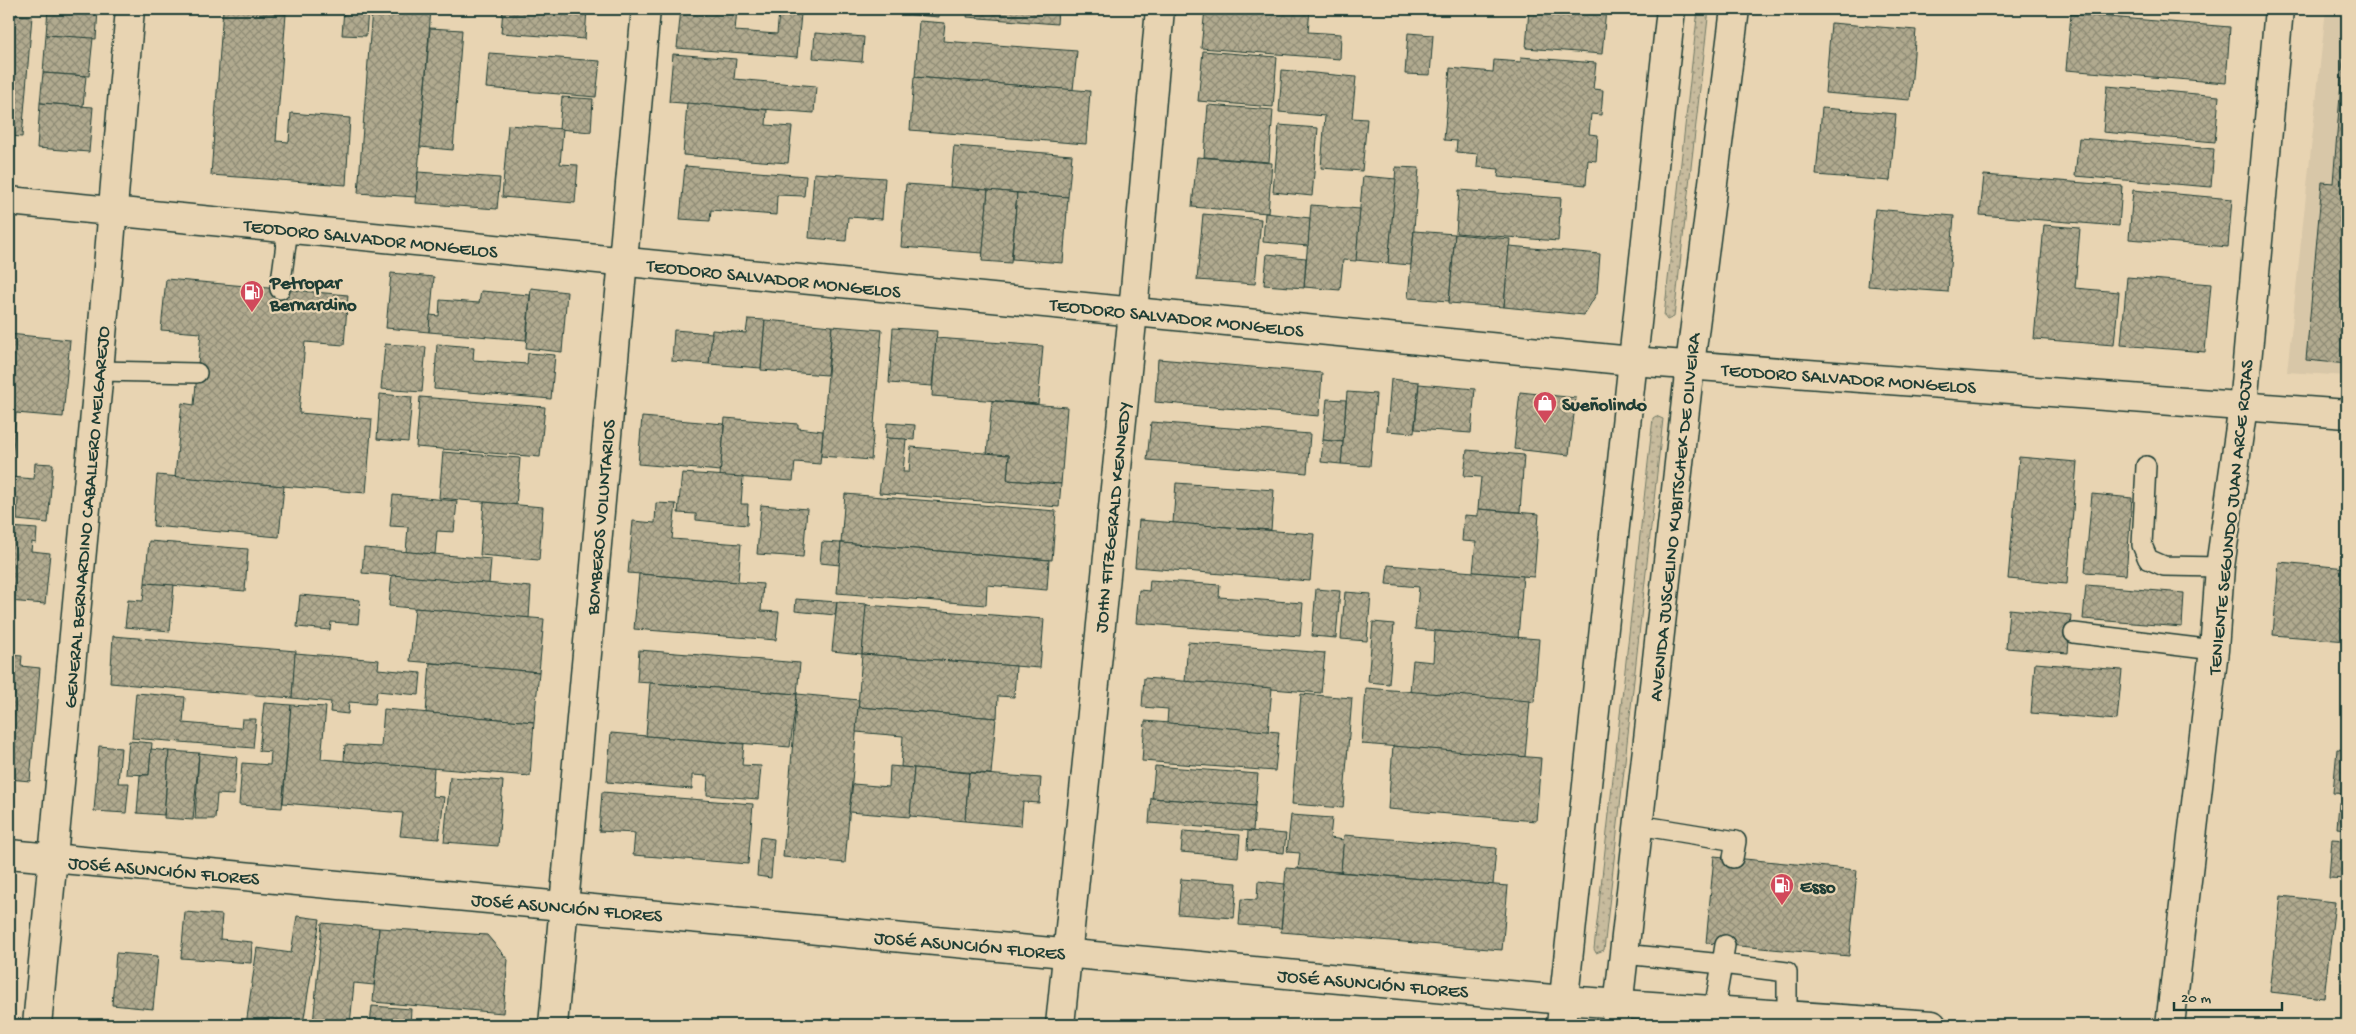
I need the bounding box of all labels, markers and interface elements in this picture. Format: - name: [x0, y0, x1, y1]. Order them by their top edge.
- street label: TEODORO SALVADOR MONGELOS: [241, 216, 499, 265]
- street label: TEODORO SALVADOR MONGELOS: [644, 256, 902, 305]
- place label: Petropar Bernardino: [269, 273, 357, 318]
- fuel station icon: Petropar Bernardino: [239, 279, 265, 313]
- street label: TEODORO SALVADOR MONGELOS: [1047, 295, 1305, 344]
- street label: GENERAL BERNARDINO CABALLERO MELGAREJO: [60, 325, 117, 709]
- street label: AVENIDA JUSCELINO KUBITSCHEK DE OLIVEIRA: [1646, 330, 1707, 703]
- street label: TENIENTE SEGUNDO JUAN ARCE ROJAS: [2204, 358, 2260, 677]
- street label: TEODORO SALVADOR MONGELOS: [1720, 360, 1977, 401]
- shop icon: Sueñolindo: [1532, 390, 1558, 424]
- place label: Sueñolindo: [1562, 395, 1647, 418]
- street label: JOHN FITZGERALD KENNEDY: [1091, 401, 1138, 634]
- street label: BOMBEROS VOLUNTARIOS: [582, 418, 623, 617]
- street label: JOSÉ ASUNCIÓN FLORES: [67, 853, 261, 892]
- fuel station icon: Esso: [1769, 872, 1795, 906]
- place label: Esso: [1800, 877, 1836, 900]
- street label: JOSÉ ASUNCIÓN FLORES: [470, 890, 664, 929]
- street label: JOSÉ ASUNCIÓN FLORES: [873, 928, 1067, 967]
- street label: JOSÉ ASUNCIÓN FLORES: [1276, 966, 1470, 1005]
- scale bar: [2174, 979, 2281, 1011]
- text: 20 m: [2181, 990, 2211, 1008]

